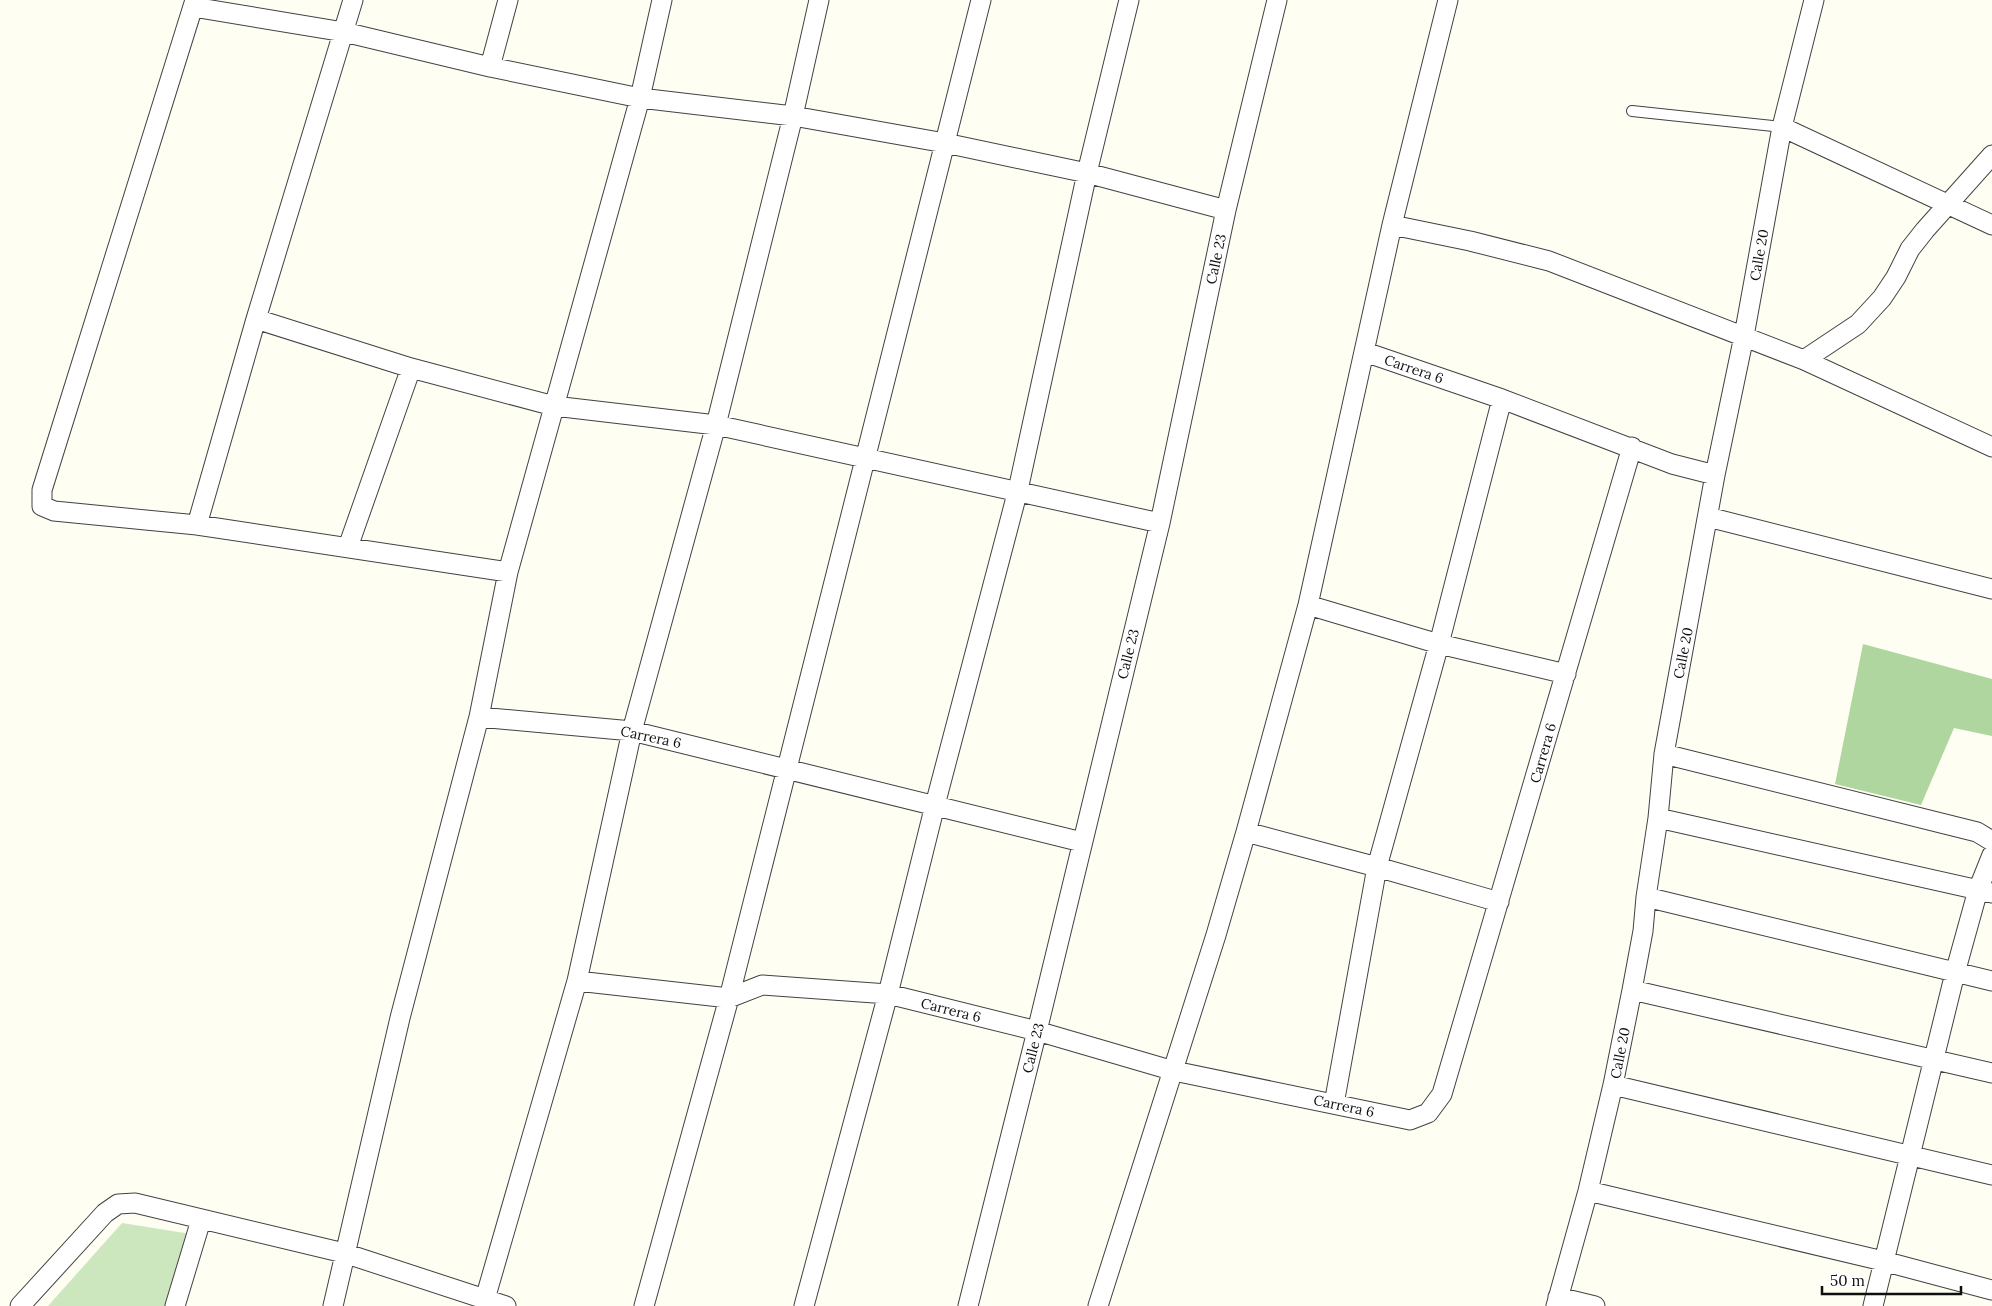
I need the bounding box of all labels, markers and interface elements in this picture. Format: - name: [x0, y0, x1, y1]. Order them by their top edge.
- street label: Calle 20: [1746, 228, 1772, 282]
- street label: Calle 23: [1202, 232, 1230, 286]
- street label: Carrera 6: [1382, 350, 1446, 388]
- street label: Calle 20: [1669, 626, 1697, 680]
- street label: Calle 23: [1113, 627, 1143, 681]
- street label: Carrera 6: [1526, 721, 1560, 785]
- street label: Carrera 6: [619, 722, 683, 752]
- street label: Carrera 6: [919, 994, 983, 1026]
- street label: Calle 23: [1018, 1021, 1048, 1075]
- street label: Calle 20: [1606, 1026, 1634, 1080]
- street label: Carrera 6: [1312, 1091, 1376, 1121]
- scale bar: [1822, 1264, 1961, 1296]
- text: 50 m: [1830, 1271, 1865, 1290]

